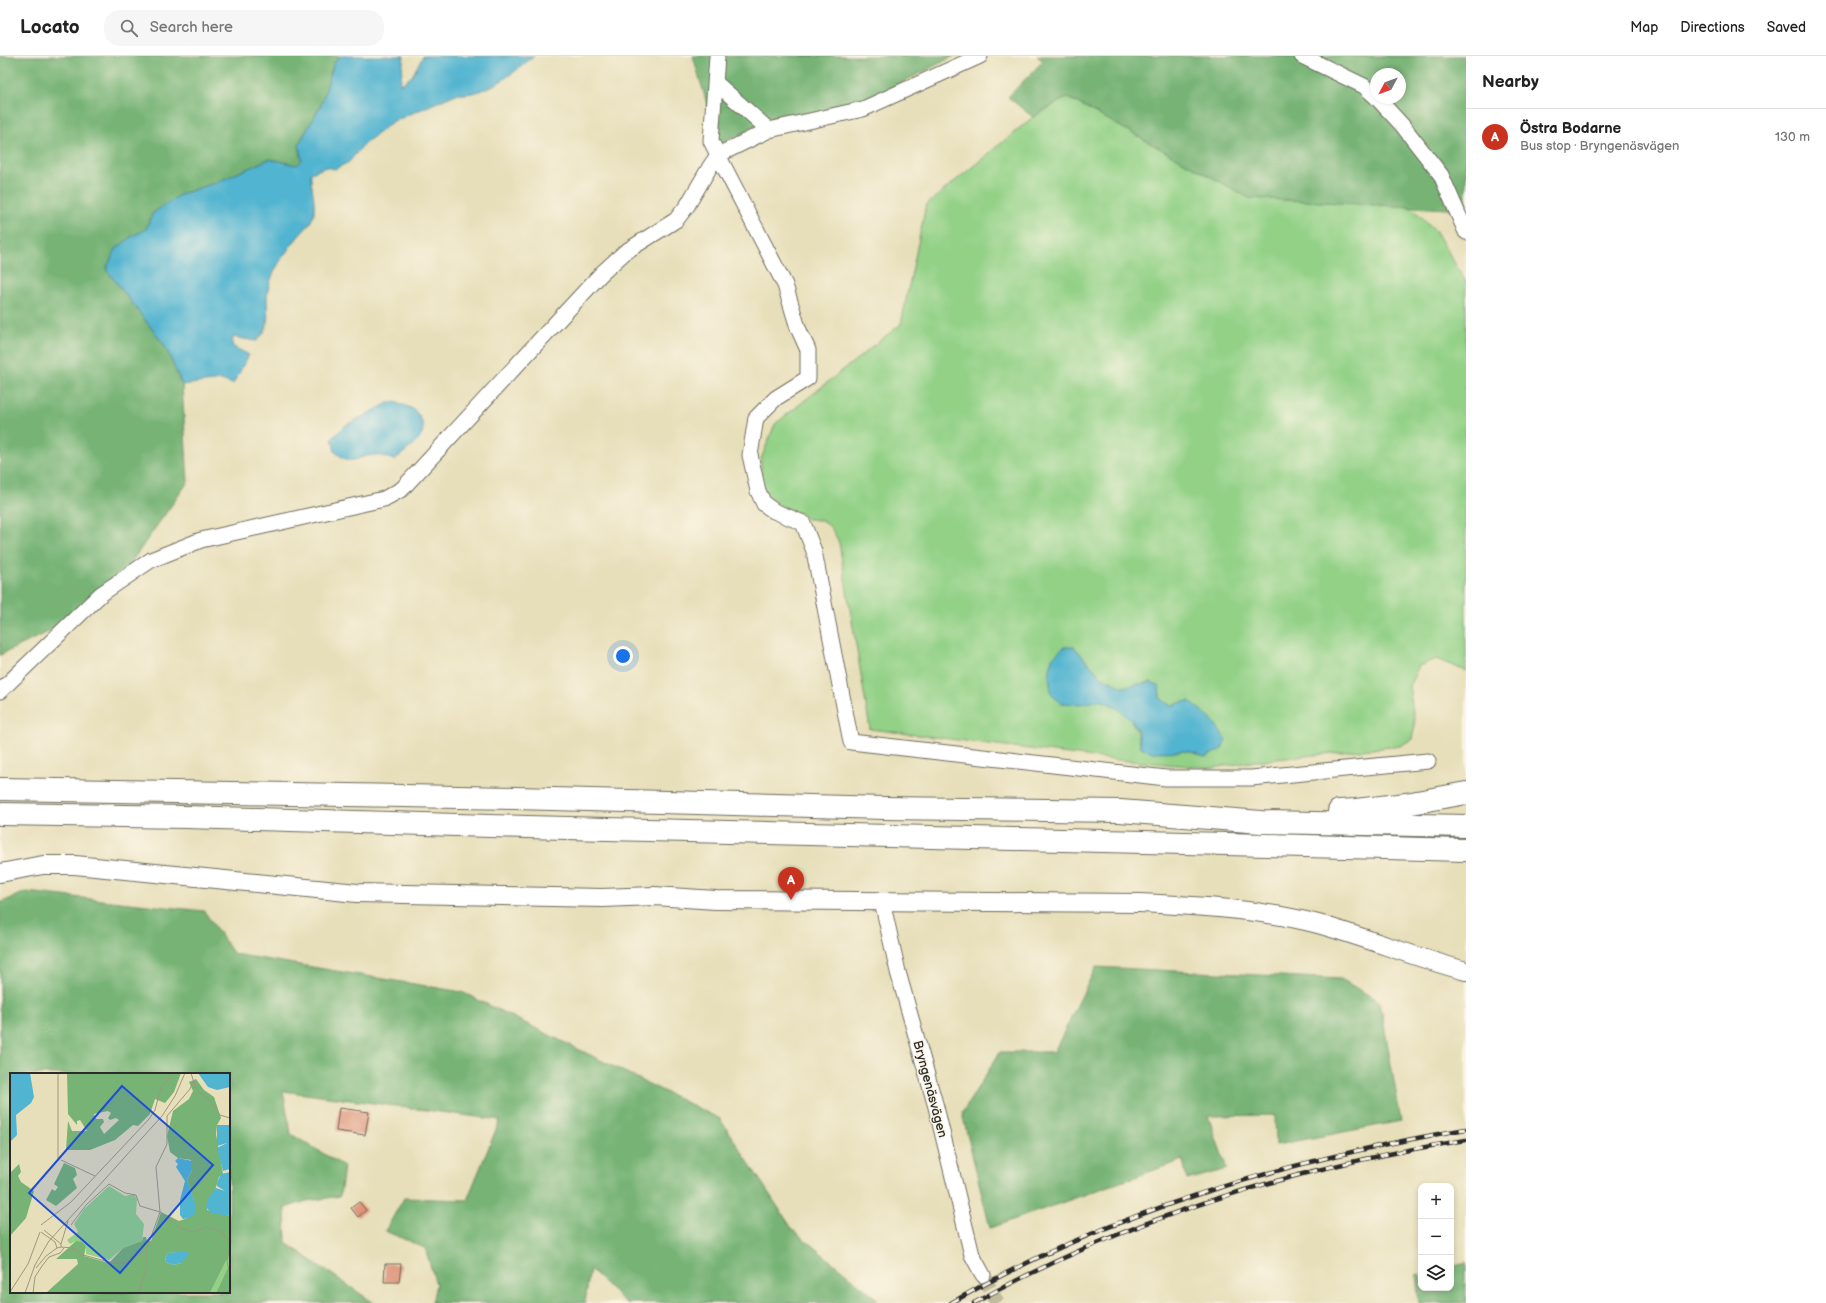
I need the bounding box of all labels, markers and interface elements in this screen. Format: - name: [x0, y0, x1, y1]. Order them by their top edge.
- search box: [104, 10, 384, 46]
- text: Locato: [20, 16, 80, 39]
- icon: search: [118, 17, 140, 39]
- text: Search here: [150, 18, 233, 37]
- text: Map: [1630, 19, 1658, 36]
- text: Directions: [1680, 19, 1745, 36]
- text: Saved: [1767, 19, 1806, 36]
- north arrow: [1370, 68, 1406, 104]
- text: Nearby: [1482, 72, 1539, 92]
- text: Östra Bodarne: [1520, 119, 1621, 138]
- text: A: [1491, 129, 1499, 145]
- text: 130 m: [1775, 129, 1810, 145]
- text: Bus stop · Bryngenäsvägen: [1520, 138, 1679, 154]
- your location: [613, 646, 633, 666]
- pin: A: [778, 867, 804, 900]
- street label: Bryngenäsvägen: [909, 1039, 951, 1139]
- inset map: [10, 1073, 230, 1293]
- map controls: [1418, 1183, 1454, 1291]
- button: +: [1418, 1183, 1454, 1219]
- button: −: [1418, 1219, 1454, 1255]
- button: layers: [1418, 1255, 1454, 1291]

